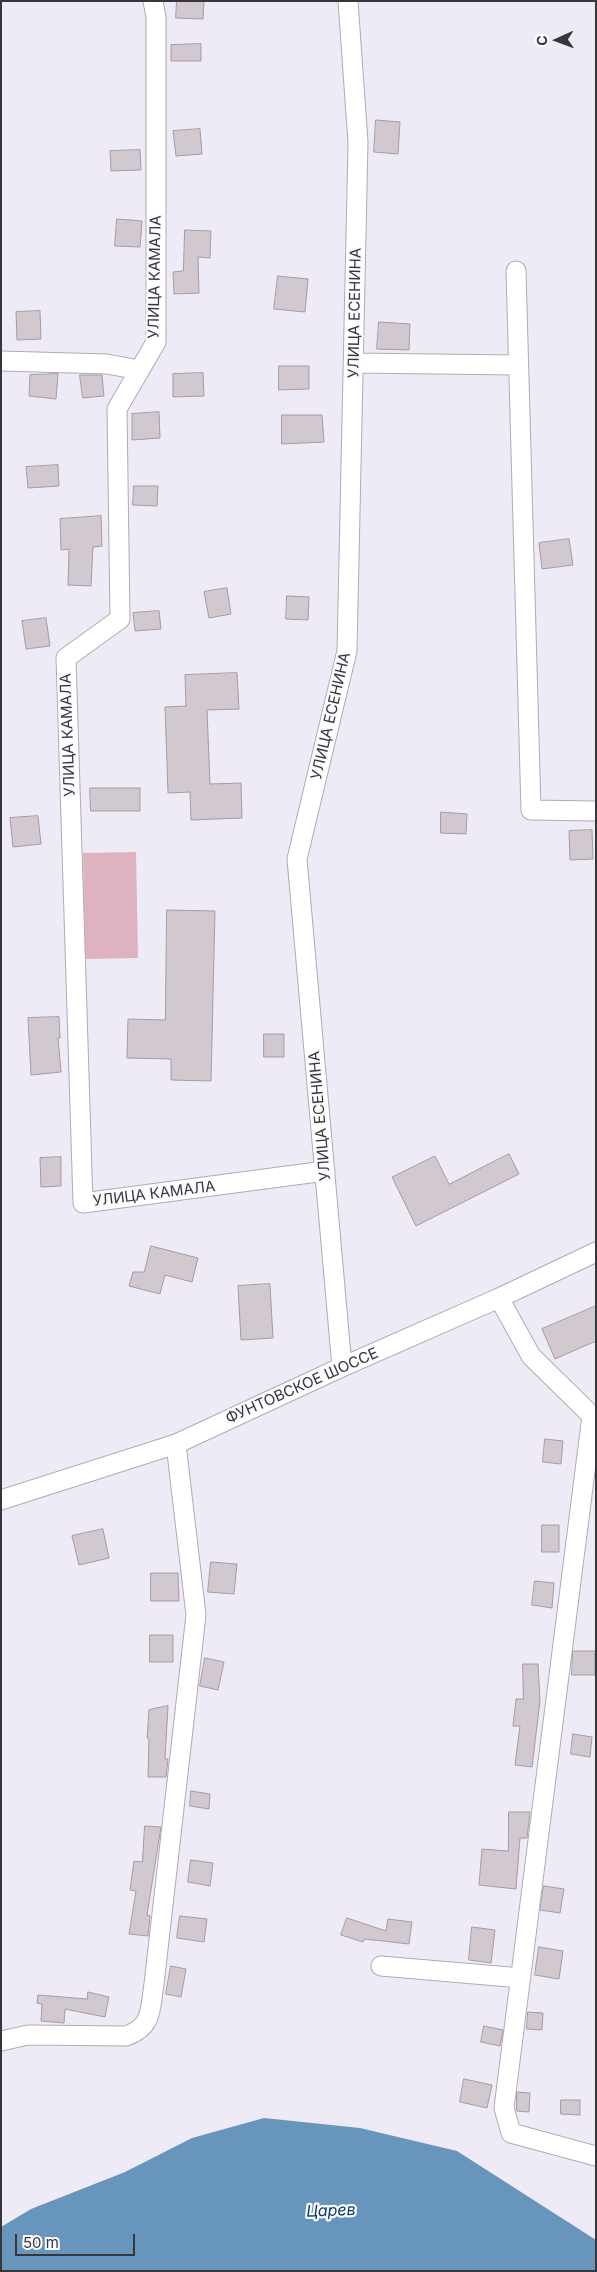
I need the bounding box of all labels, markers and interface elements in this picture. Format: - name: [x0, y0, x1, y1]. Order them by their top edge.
- north arrow: [532, 15, 582, 65]
- text: С: [533, 35, 550, 46]
- street label: УЛИЦА КАМАЛА: [145, 215, 165, 339]
- street label: УЛИЦА ЕСЕНИНА: [345, 248, 365, 378]
- street label: УЛИЦА ЕСЕНИНА: [308, 651, 354, 781]
- street label: УЛИЦА КАМАЛА: [57, 673, 79, 797]
- street label: УЛИЦА ЕСЕНИНА: [305, 1050, 335, 1182]
- street label: УЛИЦА КАМАЛА: [92, 1178, 216, 1210]
- street label: ФУНТОВСКОЕ ШОССЕ: [223, 1344, 381, 1428]
- water label: Царев: [306, 2201, 356, 2221]
- scale bar: [18, 2224, 138, 2256]
- text: 50 m: [23, 2233, 59, 2252]

